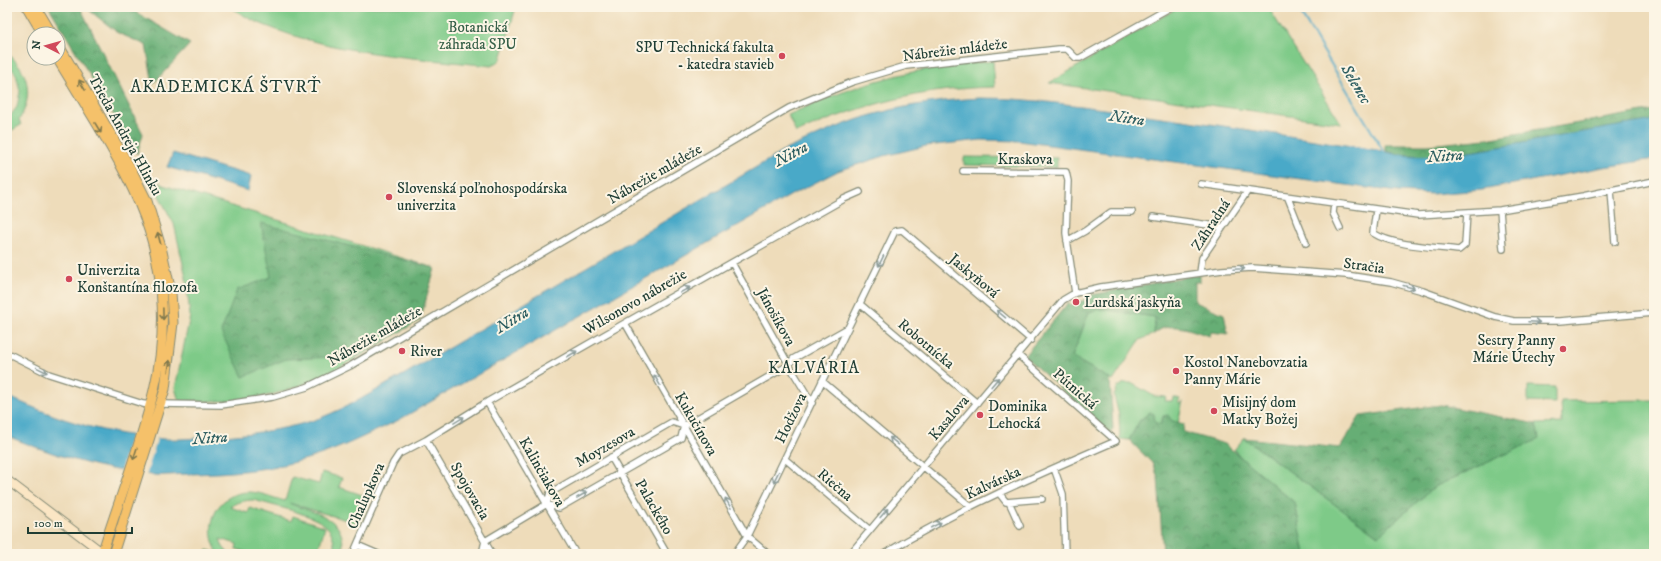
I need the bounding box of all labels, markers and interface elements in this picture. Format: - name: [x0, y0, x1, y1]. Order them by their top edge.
- park label: Botanická záhrada SPU: [439, 18, 517, 54]
- north arrow: [26, 26, 66, 66]
- street label: Nábrežie mládeže: [902, 34, 1008, 66]
- place label: SPU Technická fakulta - katedra stavieb: [636, 38, 775, 74]
- text: N: [30, 40, 44, 50]
- marker: SPU Technická fakulta - katedra stavieb: [777, 51, 787, 61]
- water label: Selenec: [1336, 60, 1376, 109]
- street label: Trieda Andreja Hlinku: [84, 71, 166, 199]
- district label: AKADEMICKÁ ŠTVRŤ: [130, 75, 322, 98]
- one-way arrow: [77, 79, 85, 91]
- water label: Nitra: [1107, 105, 1146, 130]
- one-way arrow: [95, 122, 103, 134]
- water label: Nitra: [770, 137, 811, 172]
- street label: Nábrežie mládeže: [605, 139, 705, 209]
- water label: Nitra: [1426, 145, 1463, 167]
- street label: Kraskova: [997, 150, 1053, 169]
- place label: Slovenská poľnohospodárska univerzita: [397, 179, 568, 215]
- marker: Slovenská poľnohospodárska univerzita: [384, 192, 394, 202]
- street label: Záhradná: [1187, 195, 1235, 254]
- one-way arrow: [155, 231, 162, 244]
- street label: Jaskyňová: [944, 248, 1003, 303]
- one-way arrow: [877, 254, 884, 266]
- street label: Stračia: [1342, 254, 1386, 278]
- place label: Univerzita Konštantína filozofa: [77, 261, 198, 297]
- street label: Wilsonovo nábrežie: [579, 265, 690, 340]
- one-way arrow: [1232, 265, 1245, 272]
- marker: Univerzita Konštantína filozofa: [64, 274, 74, 284]
- street label: Jánošíkova: [751, 283, 800, 350]
- one-way arrow: [1402, 284, 1415, 291]
- one-way arrow: [679, 285, 691, 293]
- place label: Lurdská jaskyňa: [1084, 293, 1181, 312]
- marker: Lurdská jaskyňa: [1071, 297, 1081, 307]
- street label: Nábrežie mládeže: [325, 301, 425, 371]
- water label: Nitra: [491, 302, 532, 338]
- one-way arrow: [159, 307, 167, 320]
- one-way arrow: [996, 310, 1006, 319]
- street label: Robotnícka: [894, 315, 959, 374]
- one-way arrow: [1527, 318, 1540, 326]
- place label: Sestry Panny Márie Útechy: [1472, 331, 1556, 367]
- place label: River: [410, 342, 443, 361]
- marker: Sestry Panny Márie Útechy: [1558, 344, 1568, 354]
- marker: River: [397, 346, 407, 356]
- one-way arrow: [566, 349, 578, 357]
- place label: Kostol Nanebovzatia Panny Márie: [1184, 353, 1308, 389]
- district label: KALVÁRIA: [768, 356, 860, 379]
- one-way arrow: [165, 360, 172, 373]
- street label: Pútnická: [1049, 365, 1102, 414]
- marker: Kostol Nanebovzatia Panny Márie: [1171, 366, 1181, 376]
- one-way arrow: [36, 367, 48, 374]
- one-way arrow: [653, 374, 661, 386]
- one-way arrow: [991, 376, 1000, 387]
- street label: Kukučínova: [670, 389, 722, 460]
- street label: Hodžova: [771, 389, 812, 446]
- street label: Kasalova: [925, 391, 974, 444]
- place label: Misijný dom Matky Božej: [1222, 393, 1298, 429]
- place label: Dominika Lehocká: [988, 397, 1048, 433]
- marker: Misijný dom Matky Božej: [1209, 406, 1219, 416]
- marker: Dominika Lehocká: [975, 410, 985, 420]
- one-way arrow: [453, 415, 465, 423]
- street label: Moyzesova: [572, 422, 639, 472]
- water label: Nitra: [191, 427, 228, 449]
- street label: Kalinčiakova: [514, 434, 570, 511]
- one-way arrow: [888, 437, 899, 446]
- one-way arrow: [131, 448, 138, 461]
- street label: Chalupkova: [343, 459, 389, 532]
- street label: Spojovacia: [446, 459, 494, 524]
- street label: Kalvárska: [962, 462, 1024, 504]
- street label: Riečna: [813, 465, 857, 506]
- one-way arrow: [772, 471, 779, 483]
- street label: Palackého: [631, 476, 677, 538]
- one-way arrow: [576, 490, 588, 498]
- one-way arrow: [723, 497, 731, 509]
- one-way arrow: [879, 508, 888, 518]
- scale bar: [28, 509, 132, 535]
- text: 100 m: [34, 516, 63, 531]
- one-way arrow: [930, 520, 942, 528]

